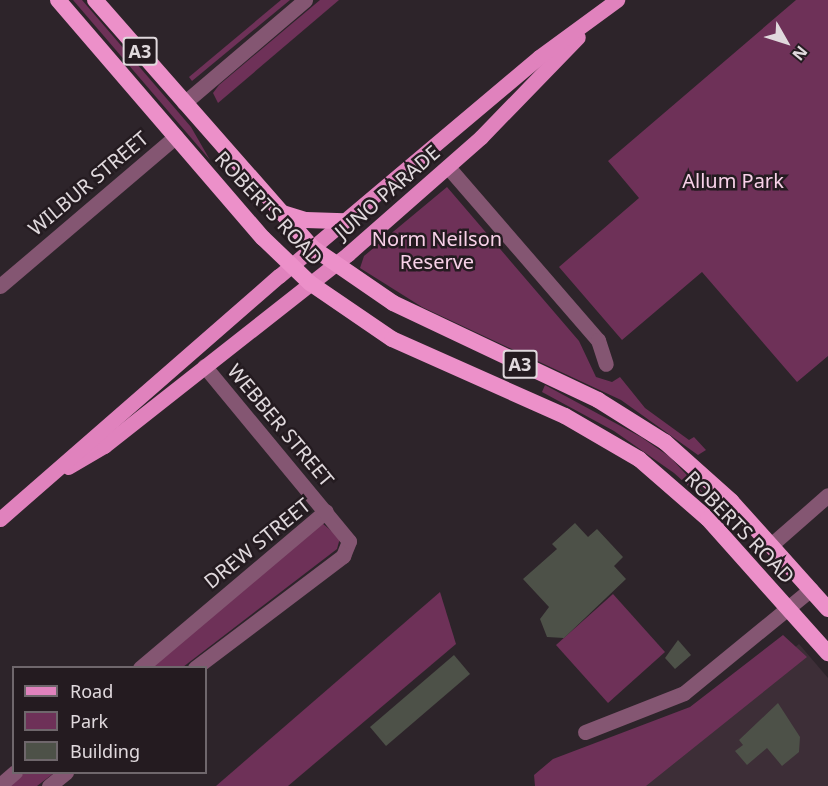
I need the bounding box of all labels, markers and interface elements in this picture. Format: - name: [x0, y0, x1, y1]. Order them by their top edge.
- north arrow: [756, 12, 816, 72]
- road number: A3: [122, 36, 158, 66]
- text: N: [787, 41, 813, 65]
- street label: WILBUR STREET: [23, 126, 153, 240]
- street label: JUNO PARADE: [330, 140, 444, 244]
- street label: ROBERTS ROAD: [210, 146, 328, 270]
- park label: Allum Park: [682, 168, 784, 192]
- park label: Norm Neilson Reserve: [372, 227, 502, 274]
- road number: A3: [502, 349, 538, 379]
- street label: WEBBER STREET: [223, 359, 339, 491]
- street label: ROBERTS ROAD: [680, 466, 800, 588]
- street label: DREW STREET: [199, 493, 315, 593]
- legend: [12, 666, 207, 774]
- text: Road: [70, 679, 113, 703]
- text: Park: [70, 709, 108, 733]
- text: Building: [70, 739, 140, 763]

